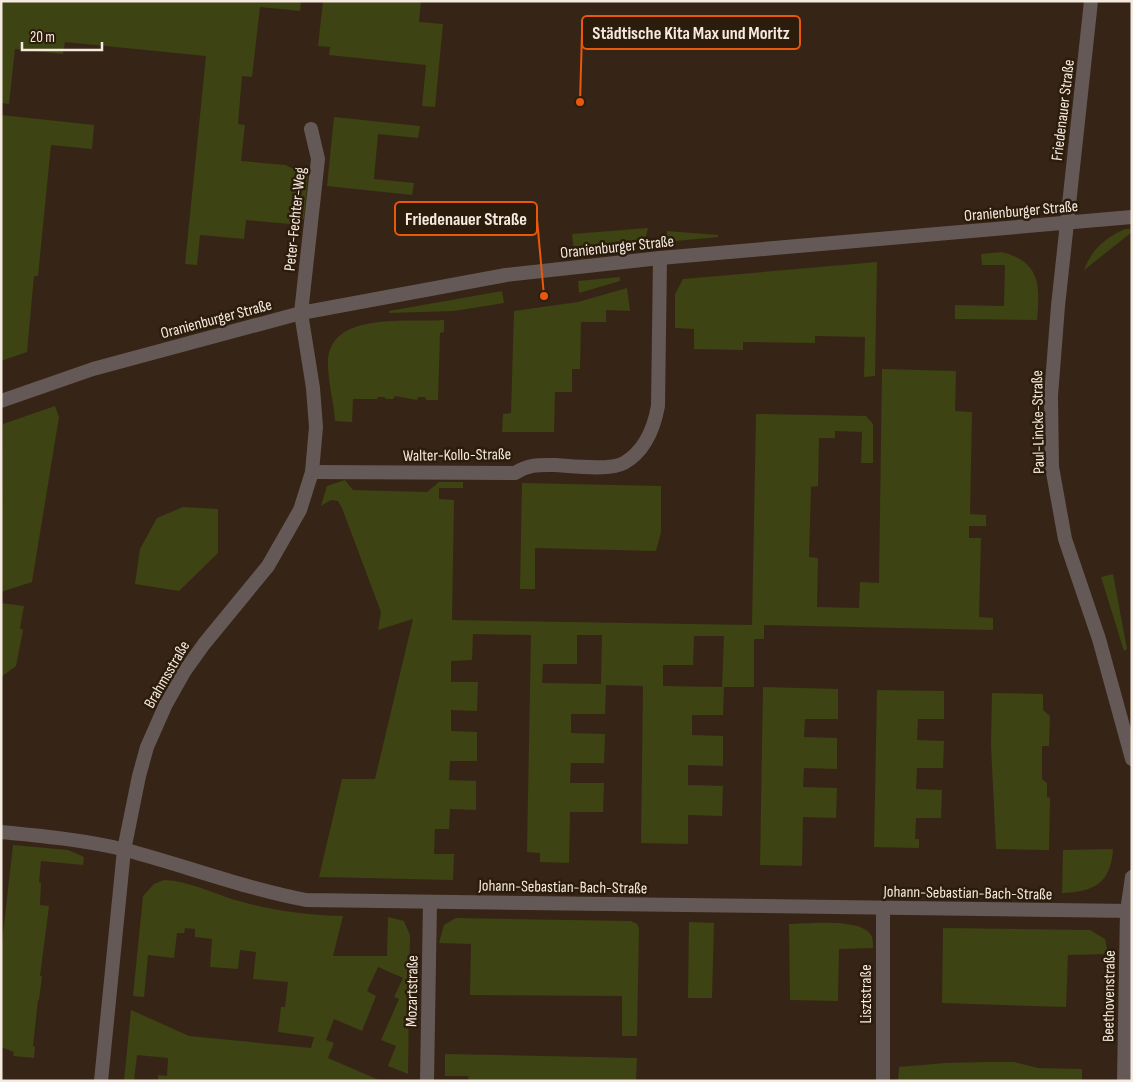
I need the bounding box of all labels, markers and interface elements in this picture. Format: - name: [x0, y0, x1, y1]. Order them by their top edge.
- callout: Städtische Kita Max und Moritz: [582, 16, 800, 49]
- scale bar: [22, 20, 102, 52]
- text: Städtische Kita Max und Moritz: [592, 23, 790, 44]
- text: 20 m: [30, 28, 55, 47]
- street label: Friedenauer Straße: [1048, 59, 1079, 162]
- street label: Peter-Fechter-Weg: [281, 166, 310, 272]
- street label: Oranienburger Straße: [963, 197, 1079, 226]
- callout: Friedenauer Straße: [395, 202, 537, 235]
- text: Friedenauer Straße: [405, 209, 527, 230]
- street label: Oranienburger Straße: [559, 232, 675, 263]
- street label: Oranienburger Straße: [159, 295, 274, 343]
- street label: Paul-Lincke-Straße: [1028, 370, 1049, 474]
- street label: Walter-Kollo-Straße: [403, 445, 511, 466]
- street label: Brahmsstraße: [140, 638, 194, 712]
- street label: Johann-Sebastian-Bach-Straße: [477, 877, 647, 898]
- street label: Johann-Sebastian-Bach-Straße: [882, 883, 1052, 904]
- street label: Beethovenstraße: [1099, 950, 1120, 1042]
- street label: Mozartstraße: [402, 955, 423, 1027]
- street label: Lisztstraße: [857, 964, 876, 1024]

